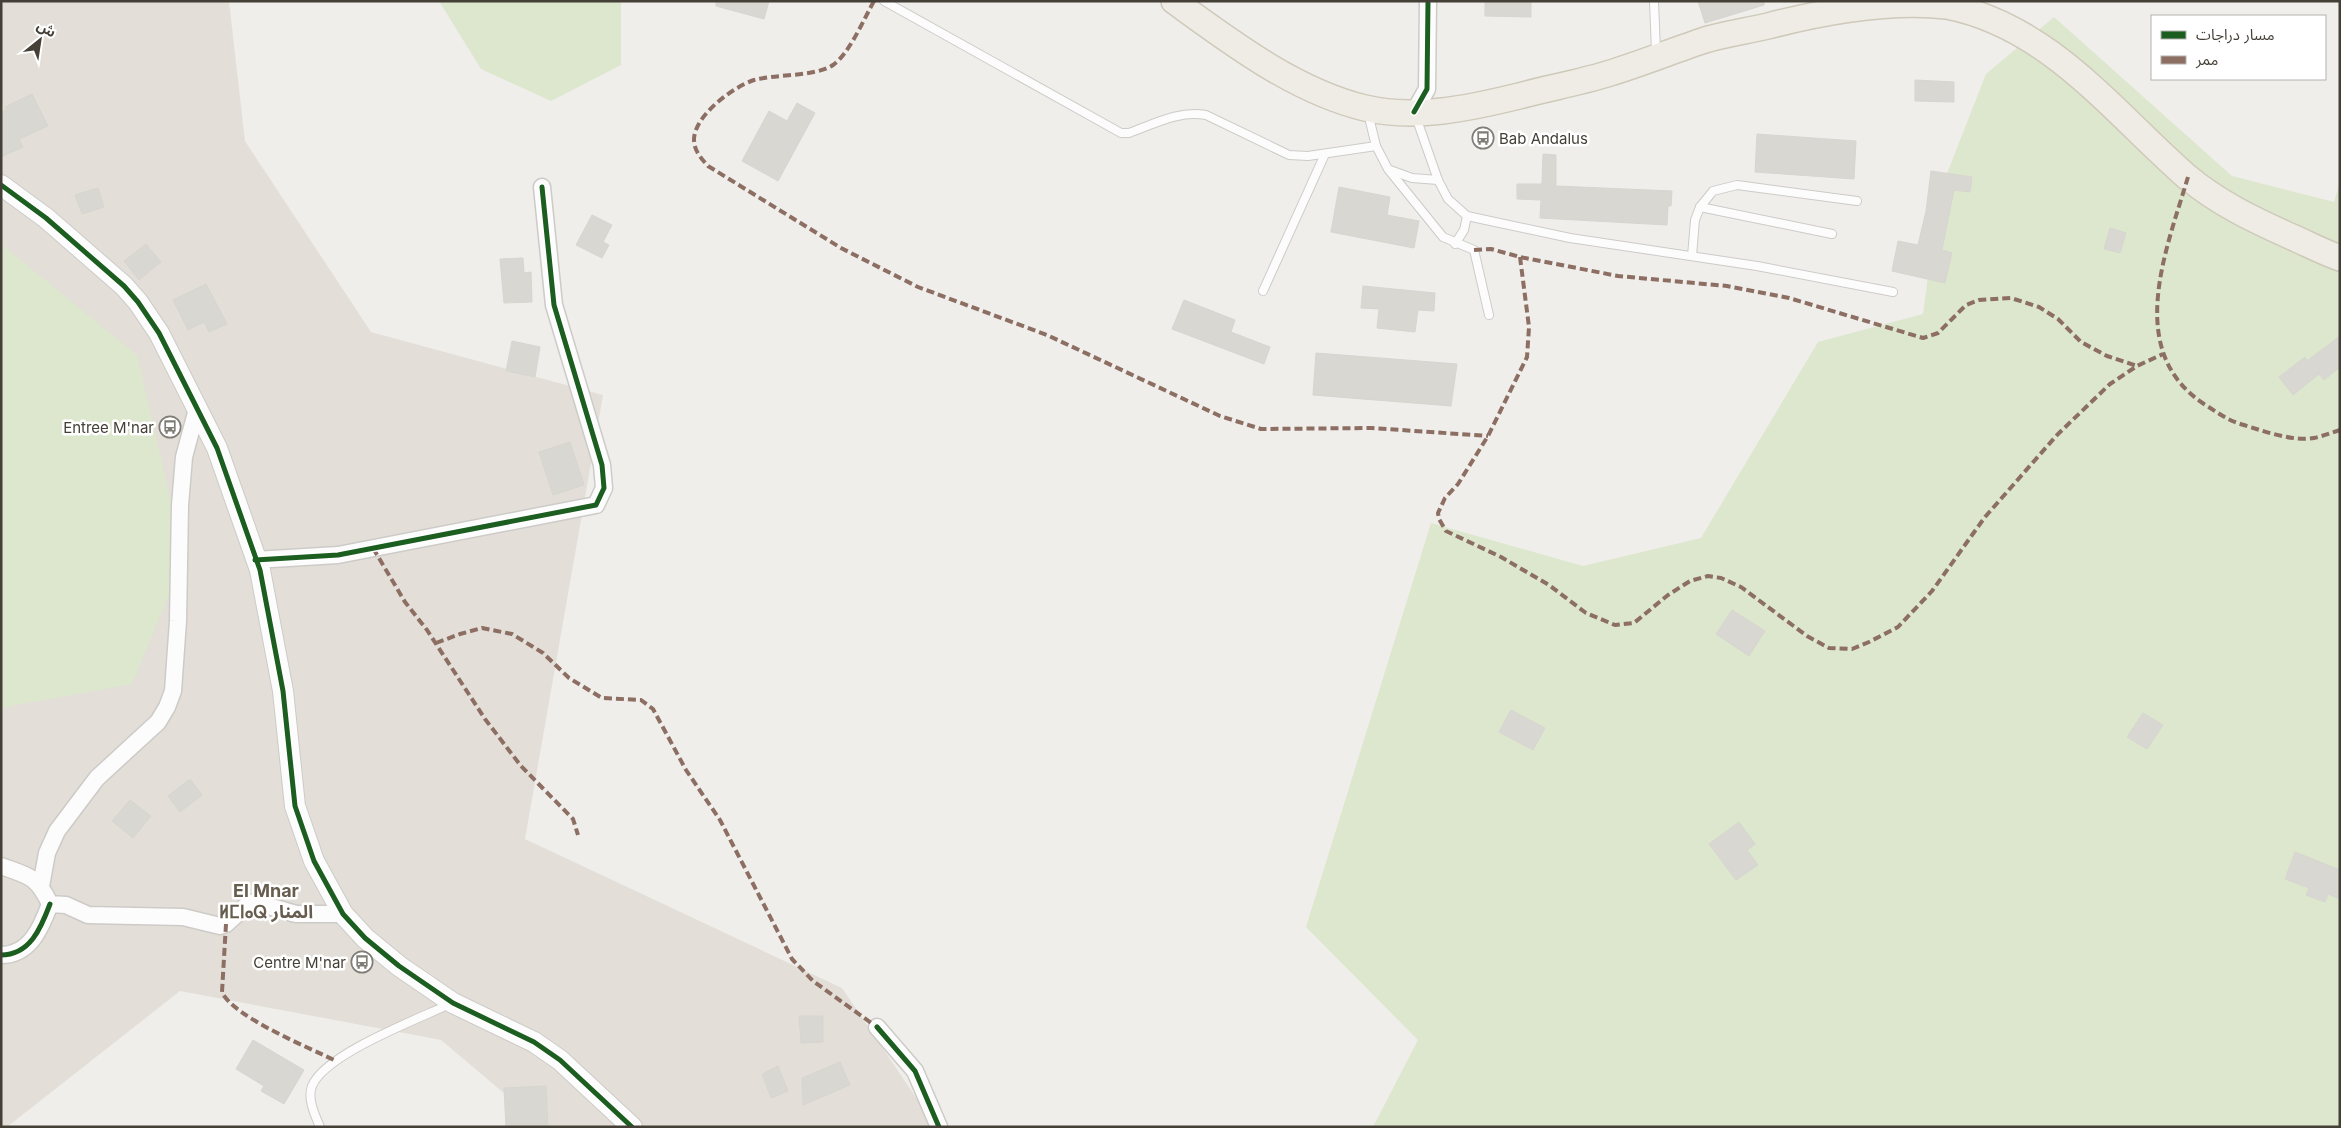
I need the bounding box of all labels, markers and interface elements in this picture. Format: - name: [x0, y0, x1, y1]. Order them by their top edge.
- north arrow: [15, 15, 65, 65]
- legend: [2151, 15, 2326, 80]
- text: ش: [34, 16, 59, 40]
- text: مسار دراجات: [2196, 25, 2275, 44]
- text: ممر: [2195, 50, 2219, 69]
- bus stop icon: Bab Andalus: [1471, 126, 1495, 150]
- place label: Bab Andalus: [1499, 129, 1588, 148]
- bus stop icon: Entree M'nar: [158, 415, 182, 439]
- place label: Entree M'nar: [63, 418, 154, 437]
- district label: El Mnar ⵍⵎⵏⴰⵕ المنار: [219, 880, 313, 923]
- bus stop icon: Centre M'nar: [350, 950, 374, 974]
- place label: Centre M'nar: [253, 953, 346, 972]

